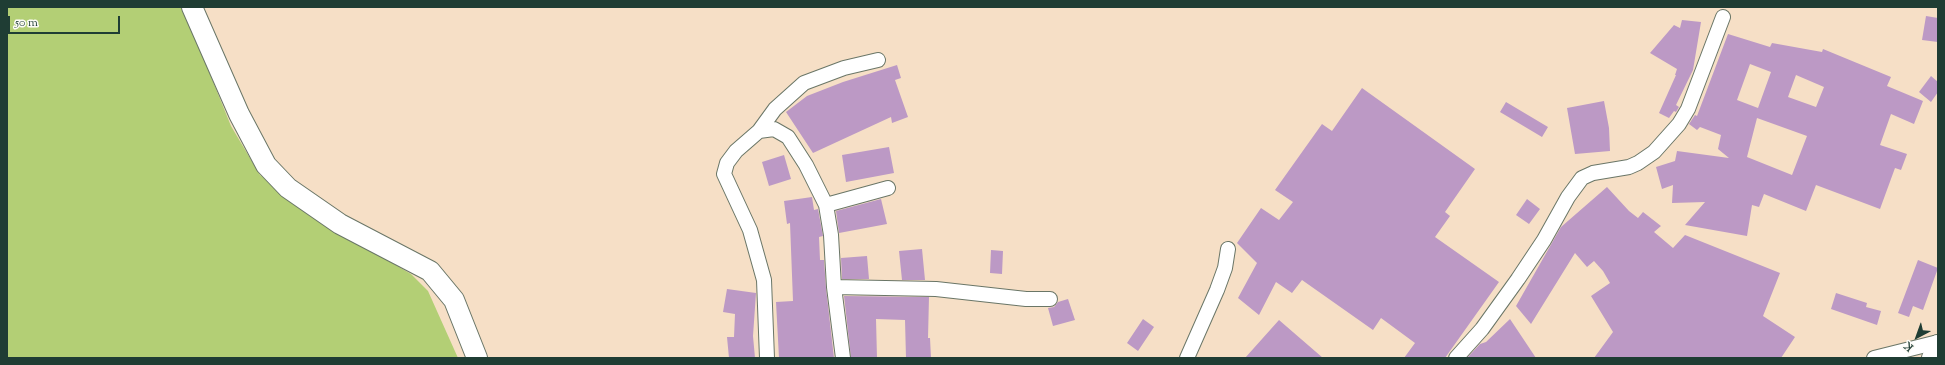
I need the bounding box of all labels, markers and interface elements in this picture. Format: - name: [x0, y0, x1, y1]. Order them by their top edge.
- scale bar: [10, 8, 122, 34]
- text: 50 m: [15, 14, 38, 32]
- north arrow: [1897, 317, 1937, 357]
- text: K: [1901, 337, 1917, 355]

